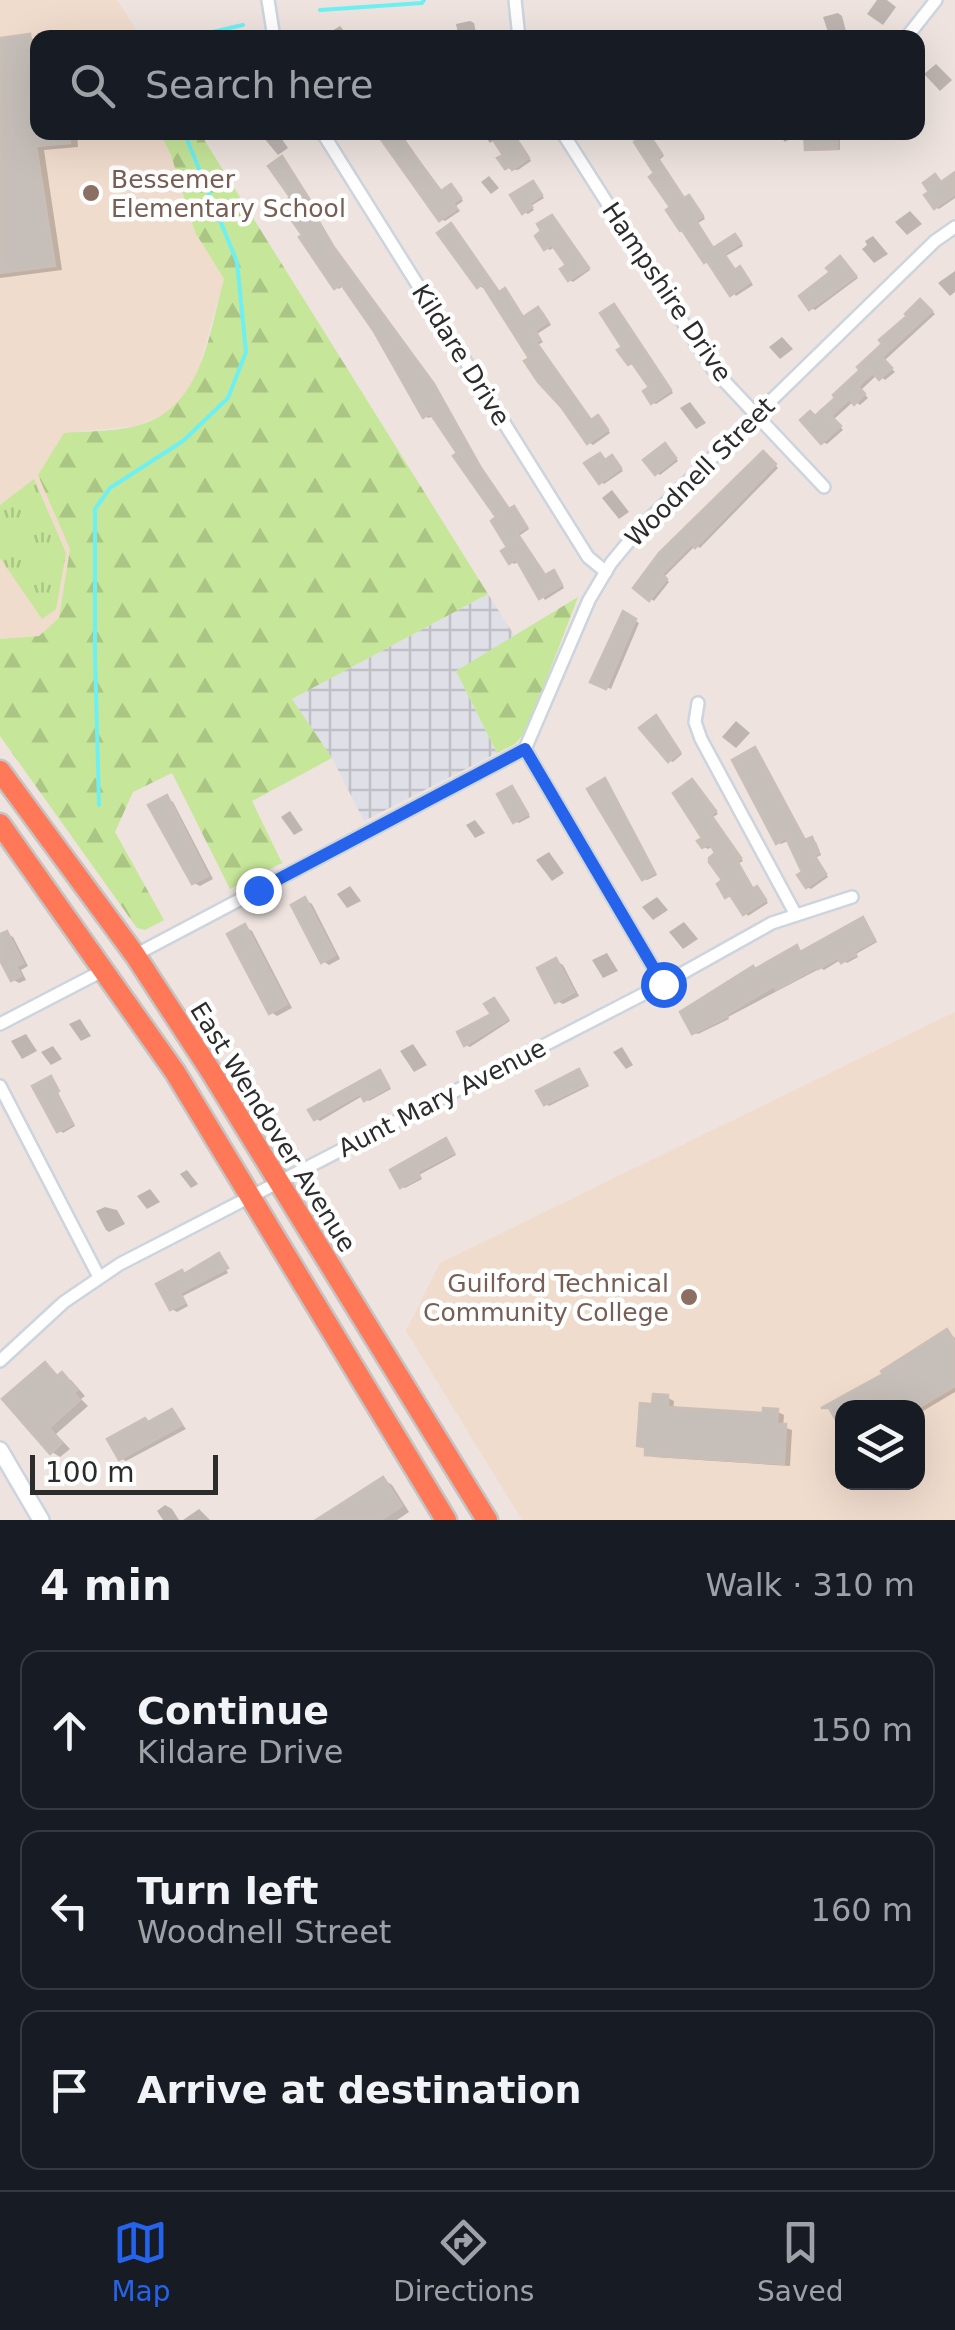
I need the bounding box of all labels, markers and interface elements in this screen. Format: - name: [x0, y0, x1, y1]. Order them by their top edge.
- search box: [30, 30, 925, 140]
- icon: search: [65, 58, 120, 113]
- text: Search here: [145, 63, 373, 107]
- place label: Bessemer Elementary School: [111, 165, 346, 223]
- marker: Bessemer Elementary School: [80, 182, 102, 204]
- street label: Hampshire Drive: [596, 197, 738, 387]
- street label: Kildare Drive: [406, 279, 516, 431]
- street label: Woodnell Street: [619, 391, 781, 553]
- route end: [236, 868, 282, 914]
- route start: [641, 962, 687, 1008]
- street label: East Wendover Avenue: [184, 997, 362, 1257]
- street label: Aunt Mary Avenue: [333, 1033, 551, 1163]
- place label: Guilford Technical Community College: [423, 1269, 669, 1327]
- marker: Guilford Technical Community College: [678, 1286, 700, 1308]
- map controls: [835, 1400, 925, 1490]
- button: layers: [835, 1400, 925, 1490]
- scale bar: [30, 1450, 218, 1494]
- text: 100 m: [45, 1456, 135, 1489]
- text: 4 min: [40, 1561, 172, 1610]
- text: Walk · 310 m: [705, 1566, 915, 1604]
- text: Continue: [137, 1689, 329, 1733]
- icon: ahead: [42, 1703, 97, 1758]
- text: 150 m: [811, 1711, 913, 1749]
- text: Kildare Drive: [137, 1733, 343, 1771]
- text: Turn left: [137, 1869, 318, 1913]
- icon: left: [42, 1883, 97, 1938]
- text: 160 m: [811, 1891, 913, 1929]
- text: Woodnell Street: [137, 1913, 391, 1951]
- icon: arrive: [42, 2063, 97, 2118]
- text: Arrive at destination: [137, 2068, 582, 2112]
- tab: Map: [111, 2215, 170, 2308]
- tab: Directions: [393, 2215, 534, 2308]
- tab: Saved: [757, 2215, 844, 2308]

